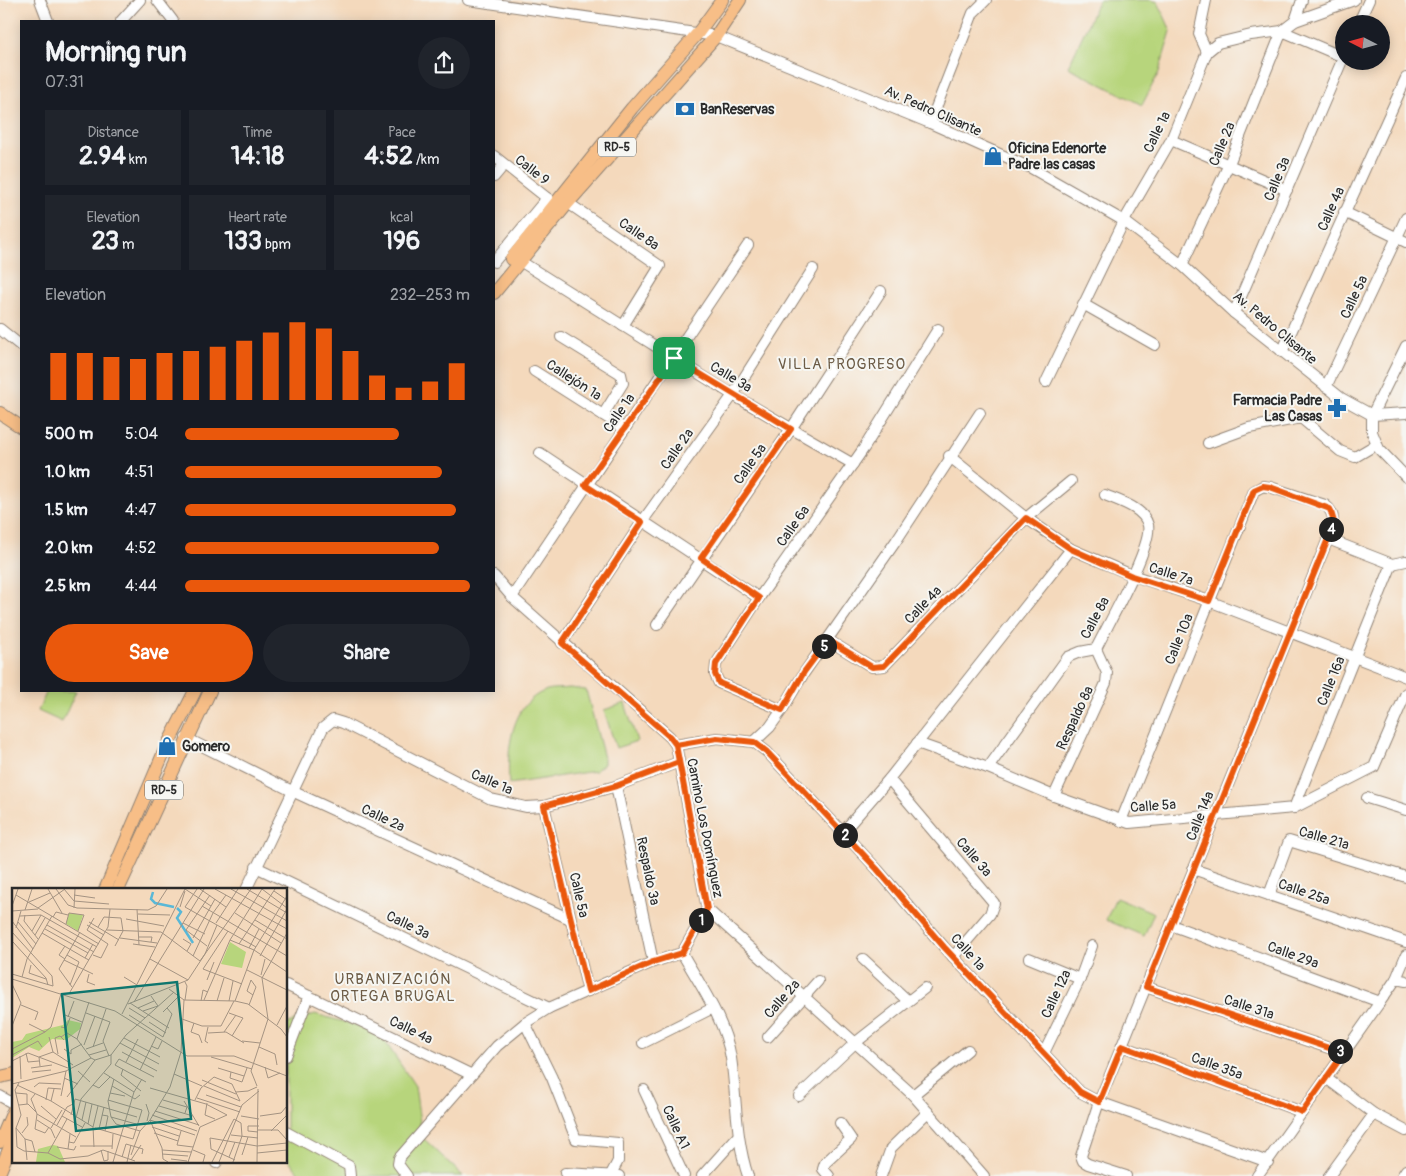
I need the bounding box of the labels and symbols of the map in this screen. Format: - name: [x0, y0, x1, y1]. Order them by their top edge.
- north arrow: [1335, 15, 1390, 70]
- street label: Av. Pedro Clisante: [882, 82, 984, 140]
- bank icon: BanReservas: [674, 98, 696, 120]
- place label: BanReservas: [700, 101, 775, 118]
- street label: Calle 1ª: [1140, 109, 1174, 155]
- street label: Calle 2ª: [1205, 119, 1239, 169]
- road number: RD-5: [598, 138, 636, 156]
- place label: Oficina Edenorte Padre las casas: [1008, 140, 1107, 173]
- shop icon: Oficina Edenorte Padre las casas: [982, 145, 1004, 167]
- street label: Calle 9: [511, 151, 553, 189]
- street label: Calle 3ª: [1260, 154, 1294, 204]
- street label: Calle 4ª: [1314, 184, 1348, 234]
- street label: Calle 8ª: [615, 214, 663, 254]
- street label: Calle 5ª: [1337, 273, 1371, 321]
- street label: Av. Pedro Clisante: [1229, 288, 1321, 368]
- pin: [653, 337, 695, 379]
- district label: VILLA PROGRESO: [778, 355, 906, 374]
- street label: Callejón 1ª: [543, 356, 605, 404]
- street label: Calle 3ª: [707, 358, 755, 396]
- street label: Calle 1ª: [599, 390, 639, 436]
- place label: Farmacia Padre Las Casas: [1233, 392, 1323, 425]
- pharmacy icon: Farmacia Padre Las Casas: [1326, 397, 1348, 419]
- street label: Calle 2ª: [657, 425, 697, 473]
- street label: Calle 5ª: [730, 440, 770, 488]
- street label: Calle 6ª: [773, 502, 813, 550]
- pin: 4: [1318, 516, 1344, 542]
- street label: Calle 7ª: [1147, 559, 1195, 589]
- street label: Calle 4ª: [901, 582, 945, 628]
- street label: Calle 8ª: [1077, 594, 1113, 642]
- street label: Calle 10ª: [1161, 611, 1197, 667]
- pin: 5: [812, 634, 836, 658]
- street label: Calle 16ª: [1313, 654, 1349, 708]
- street label: Respaldo 8ª: [1053, 683, 1097, 753]
- shop icon: Gomero: [156, 735, 178, 757]
- place label: Gomero: [182, 738, 230, 755]
- street label: Camino Los Domínguez: [683, 757, 727, 899]
- street label: Calle 1ª: [469, 766, 515, 798]
- road number: RD-5: [145, 780, 183, 800]
- street label: Calle 14ª: [1182, 789, 1218, 843]
- street label: Calle 5ª: [1130, 796, 1176, 816]
- street label: Calle 2ª: [359, 801, 407, 835]
- pin: 2: [832, 822, 858, 848]
- street label: Calle 21ª: [1297, 823, 1351, 853]
- street label: Calle 3ª: [952, 834, 996, 880]
- street label: Respaldo 3ª: [632, 835, 664, 907]
- street label: Calle 5ª: [566, 871, 592, 919]
- street label: Calle 25ª: [1276, 875, 1332, 909]
- inset map: [12, 888, 288, 1164]
- street label: Calle 3ª: [384, 907, 432, 943]
- pin: 1: [688, 908, 714, 932]
- street label: Calle 1ª: [947, 930, 989, 974]
- street label: Calle 29ª: [1265, 938, 1321, 972]
- street label: Calle 12ª: [1037, 967, 1075, 1021]
- district label: URBANIZACIÓN ORTEGA BRUGAL: [330, 970, 456, 1006]
- street label: Calle 2ª: [760, 976, 804, 1022]
- street label: Calle 31ª: [1222, 991, 1276, 1023]
- street label: Calle 4ª: [386, 1012, 436, 1048]
- pin: 3: [1328, 1038, 1352, 1064]
- street label: Calle 35ª: [1189, 1049, 1245, 1083]
- street label: Calle A1: [659, 1102, 693, 1152]

